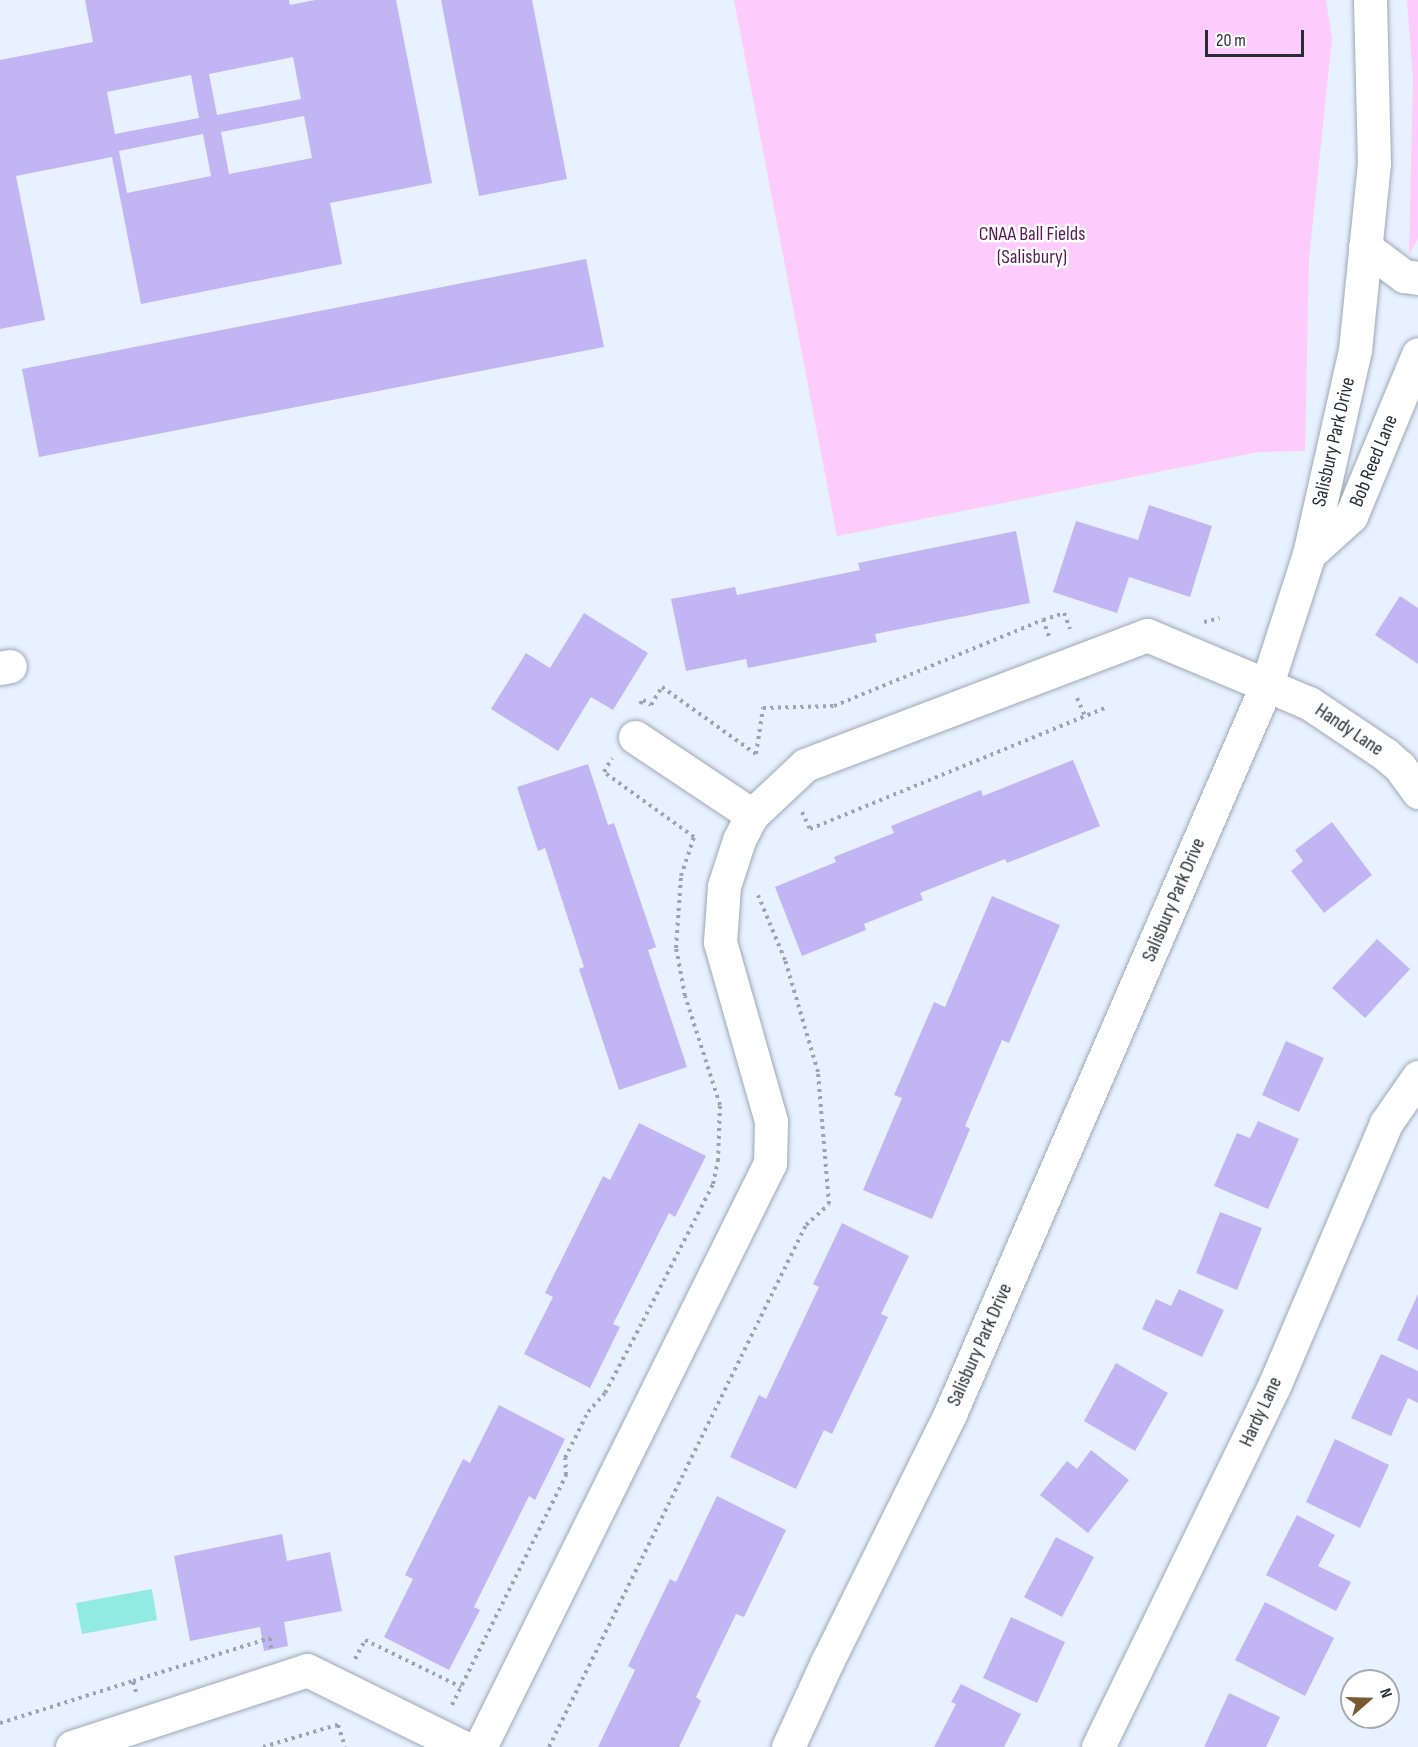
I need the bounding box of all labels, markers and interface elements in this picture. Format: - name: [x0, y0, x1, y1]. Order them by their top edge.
- scale bar: [1208, 18, 1307, 56]
- text: 20 m: [1216, 30, 1246, 51]
- park label: CNAA Ball Fields (Salisbury): [979, 223, 1085, 270]
- street label: Salisbury Park Drive: [1307, 375, 1361, 509]
- street label: Bob Reed Lane: [1345, 412, 1403, 510]
- street label: Handy Lane: [1310, 698, 1388, 762]
- street label: Salisbury Park Drive: [1137, 835, 1211, 965]
- street label: Salisbury Park Drive: [942, 1280, 1018, 1410]
- street label: Hardy Lane: [1234, 1373, 1288, 1451]
- north arrow: [1340, 1669, 1400, 1729]
- text: N: [1375, 1686, 1396, 1701]

